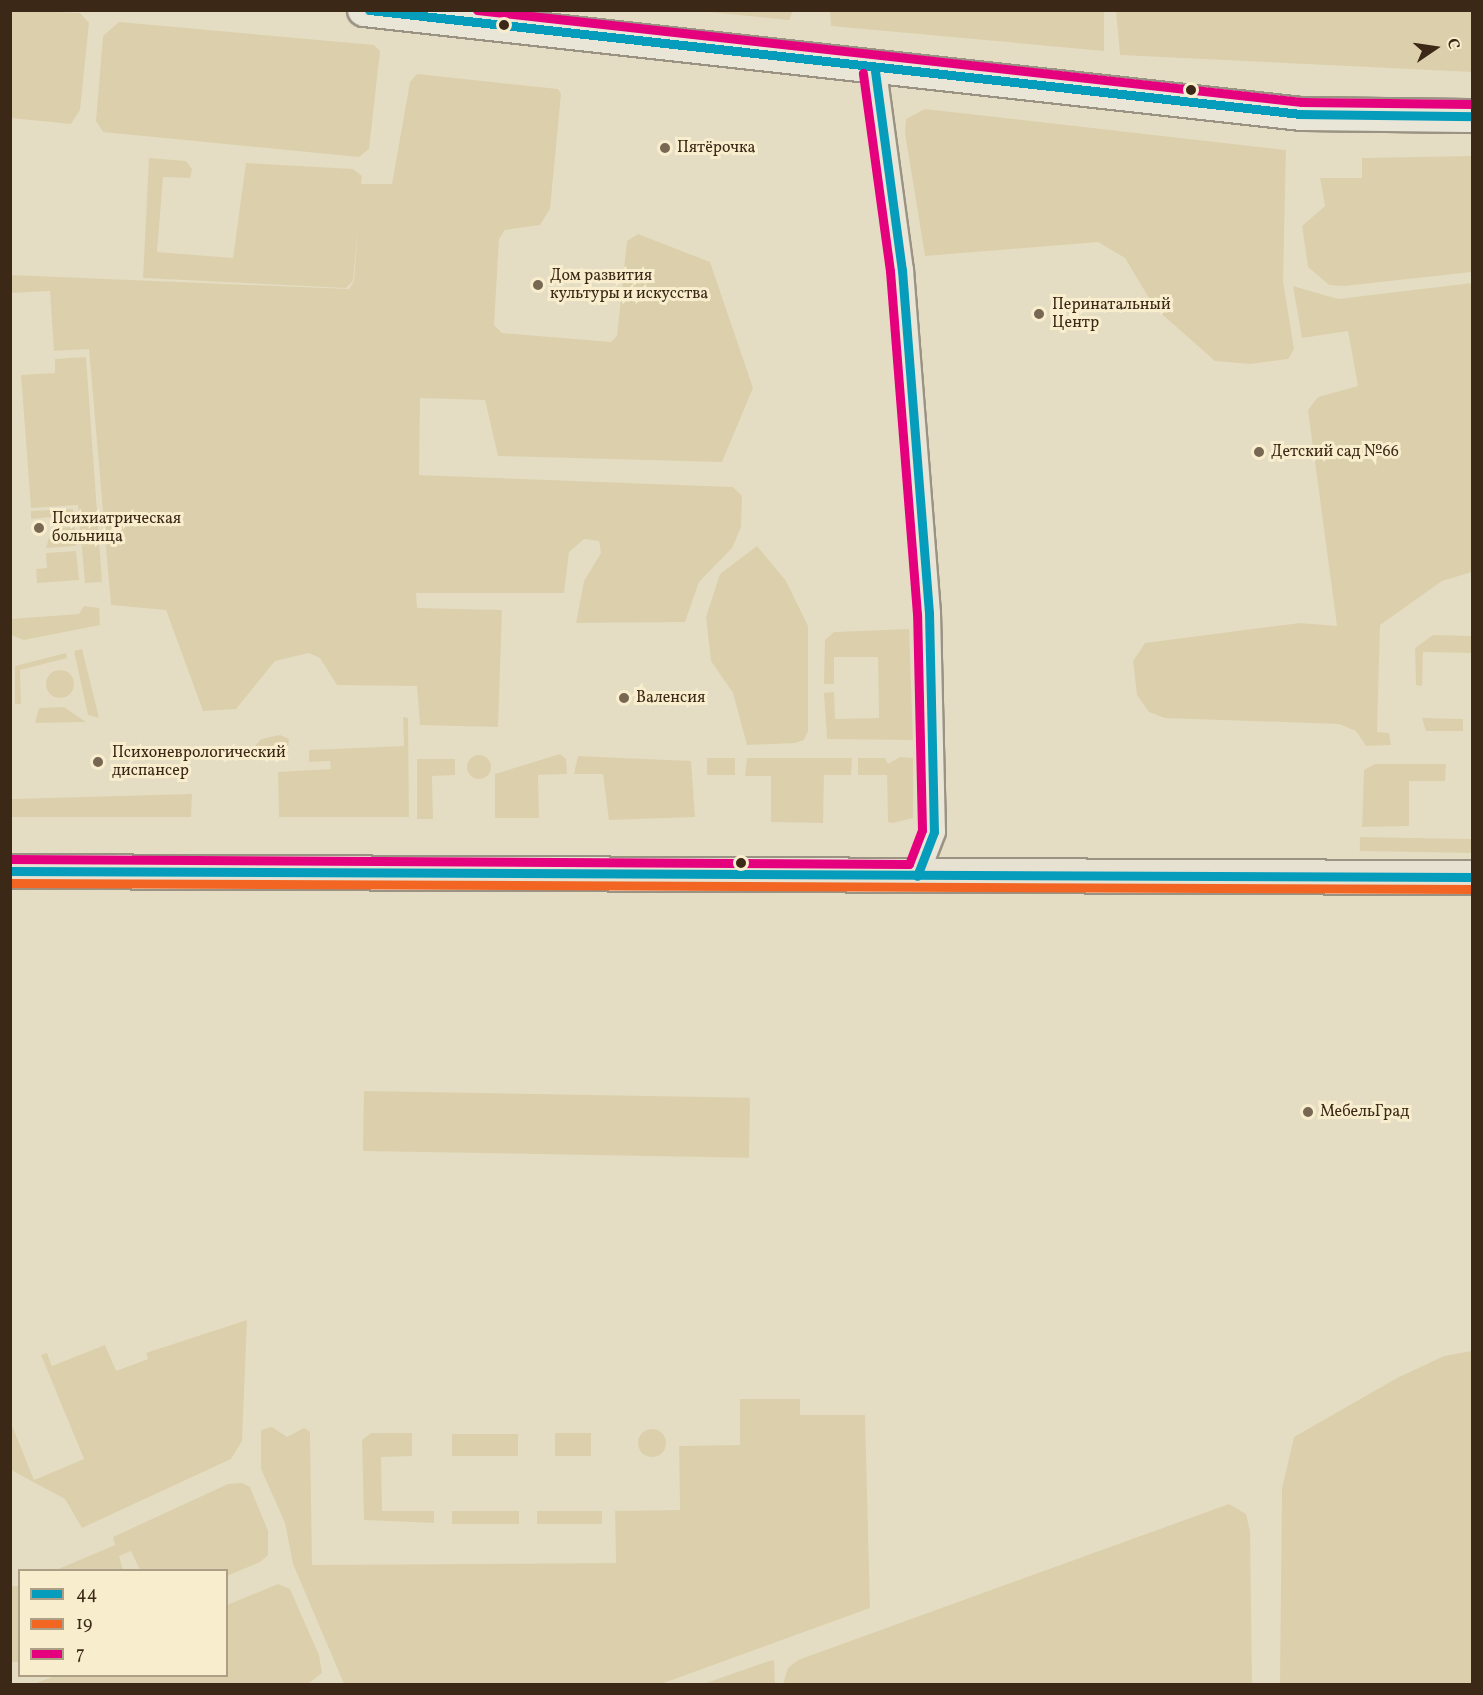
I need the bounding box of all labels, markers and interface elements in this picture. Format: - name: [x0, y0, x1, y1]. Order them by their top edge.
- north arrow: [1405, 18, 1465, 78]
- unlabelled marker: [498, 19, 510, 31]
- text: С: [1441, 36, 1464, 51]
- unlabelled marker: [1185, 84, 1197, 96]
- place label: Пятёрочка: [677, 138, 755, 158]
- marker: Пятёрочка: [658, 141, 672, 155]
- place label: Дом развития культуры и искусства: [550, 266, 708, 304]
- marker: Дом развития культуры и искусства: [531, 278, 545, 292]
- place label: Перинатальный Центр: [1052, 295, 1171, 333]
- marker: Перинатальный Центр: [1030, 305, 1048, 323]
- place label: Детский сад №66: [1271, 442, 1399, 462]
- marker: Детский сад №66: [1252, 445, 1266, 459]
- place label: Психиатрическая больница: [52, 509, 181, 547]
- marker: Психиатрическая больница: [30, 519, 48, 537]
- place label: Валенсия: [636, 688, 705, 708]
- marker: Валенсия: [617, 691, 631, 705]
- place label: Психоневрологический диспансер: [112, 743, 286, 781]
- marker: Психоневрологический диспансер: [89, 753, 107, 771]
- unlabelled marker: [735, 857, 747, 869]
- place label: МебельГрад: [1320, 1102, 1409, 1122]
- marker: МебельГрад: [1301, 1105, 1315, 1119]
- legend: [18, 1569, 228, 1677]
- text: 44: [76, 1582, 98, 1607]
- text: 19: [76, 1612, 92, 1637]
- text: 7: [76, 1642, 85, 1667]

